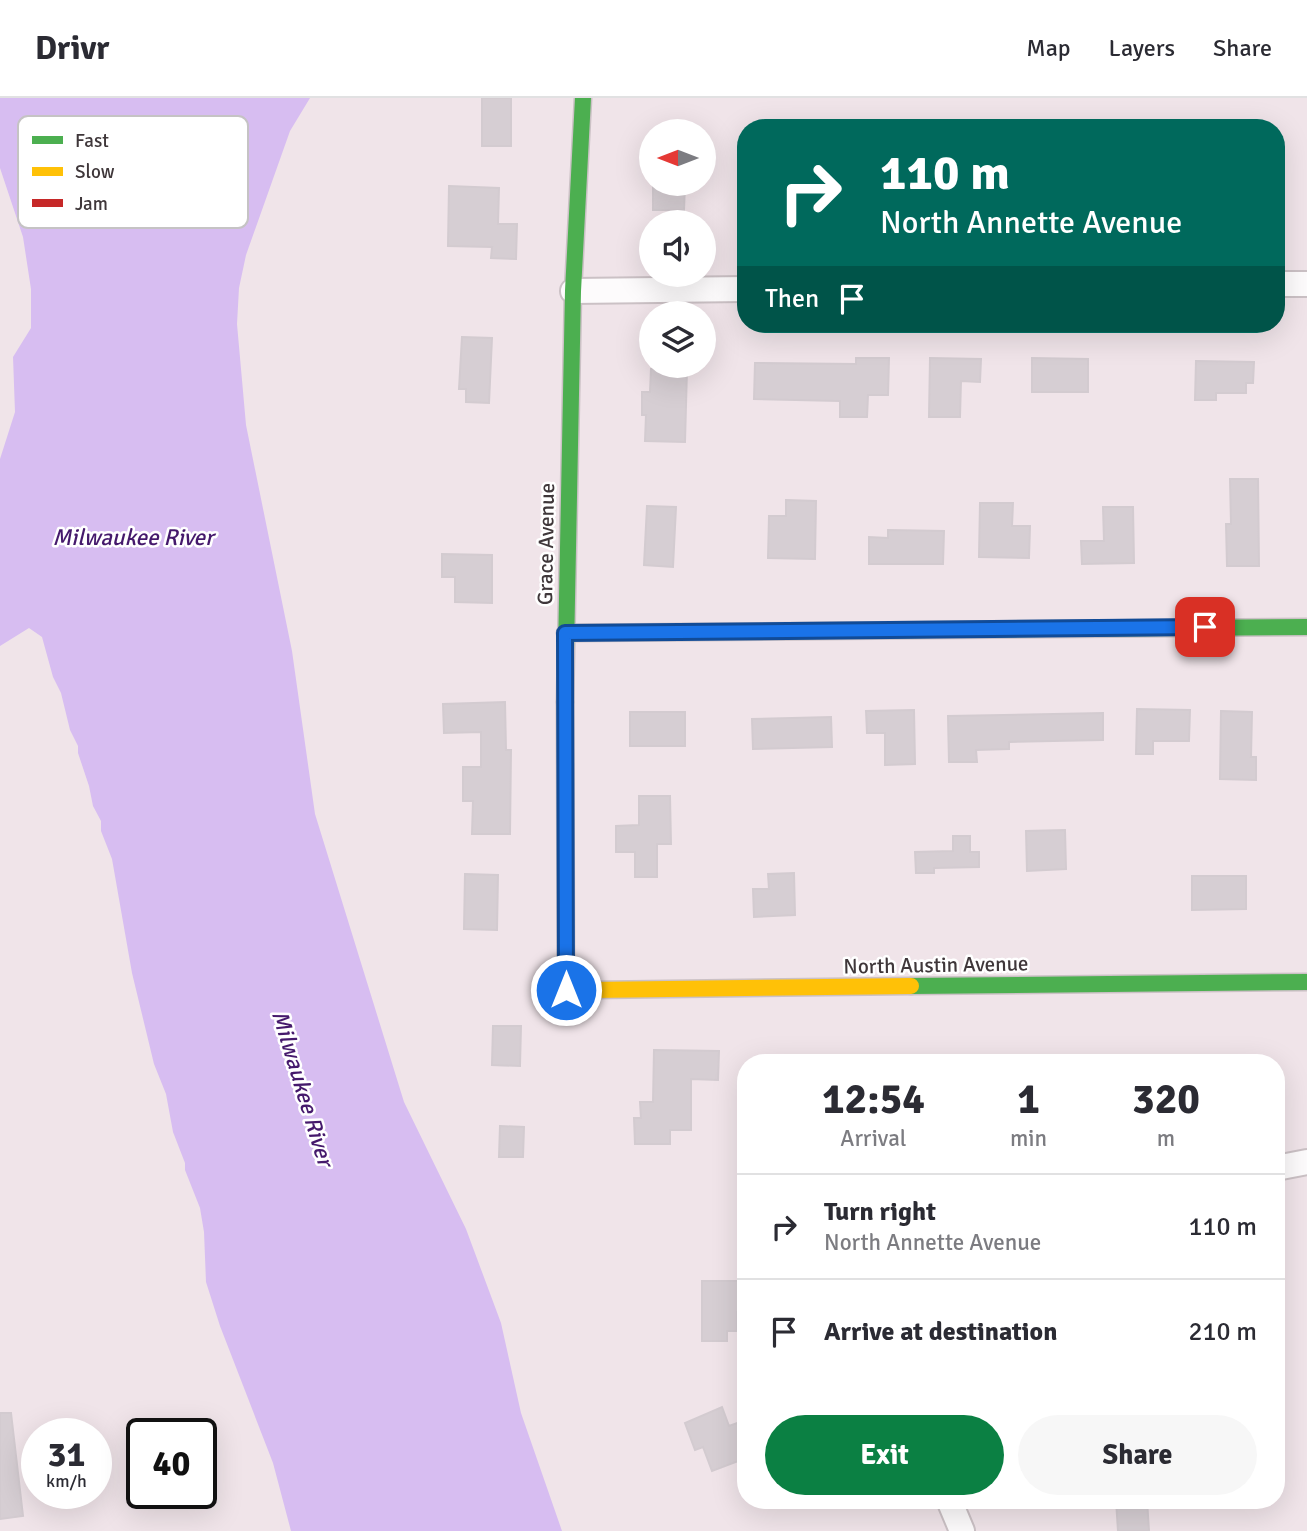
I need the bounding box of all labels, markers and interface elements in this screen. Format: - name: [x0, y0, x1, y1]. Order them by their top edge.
- text: Drivr: [35, 28, 109, 69]
- text: Map: [1026, 33, 1071, 63]
- text: Layers: [1109, 33, 1175, 63]
- text: Share: [1213, 33, 1272, 63]
- legend: [18, 116, 248, 228]
- north arrow: [639, 119, 716, 196]
- map controls: [639, 119, 716, 378]
- text: Fast: [75, 129, 109, 153]
- text: 110 m: [880, 143, 1010, 203]
- icon: right: [765, 147, 856, 238]
- text: Slow: [75, 160, 115, 184]
- text: Jam: [75, 192, 108, 216]
- text: North Annette Avenue: [880, 203, 1182, 242]
- button: sound: [639, 210, 716, 287]
- icon: arrive: [833, 280, 871, 318]
- text: Then: [765, 283, 819, 315]
- button: layers: [639, 301, 716, 378]
- street label: Grace Avenue: [532, 483, 560, 605]
- water label: Milwaukee River: [52, 523, 217, 552]
- pin: [1175, 597, 1235, 657]
- icon: arrive: [1186, 608, 1224, 646]
- street label: North Austin Avenue: [843, 950, 1029, 980]
- position arrow: [529, 953, 603, 1027]
- water label: Milwaukee River: [265, 1007, 341, 1173]
- text: 12:54: [822, 1074, 925, 1125]
- text: 1: [1017, 1074, 1040, 1125]
- text: 320: [1132, 1074, 1200, 1125]
- text: Arrival: [840, 1124, 907, 1153]
- text: min: [1010, 1124, 1047, 1153]
- text: m: [1157, 1124, 1175, 1153]
- text: Turn right: [824, 1196, 936, 1228]
- icon: right: [765, 1208, 803, 1246]
- text: 110 m: [1188, 1211, 1257, 1243]
- text: North Annette Avenue: [824, 1228, 1041, 1257]
- icon: arrive: [765, 1313, 803, 1351]
- text: Arrive at destination: [824, 1316, 1057, 1348]
- text: 210 m: [1188, 1316, 1257, 1348]
- button: Exit: [765, 1415, 1004, 1495]
- button: Share: [1018, 1415, 1257, 1495]
- speed limit sign: 40: [126, 1418, 217, 1509]
- text: 31: [48, 1433, 85, 1476]
- text: km/h: [46, 1470, 87, 1492]

